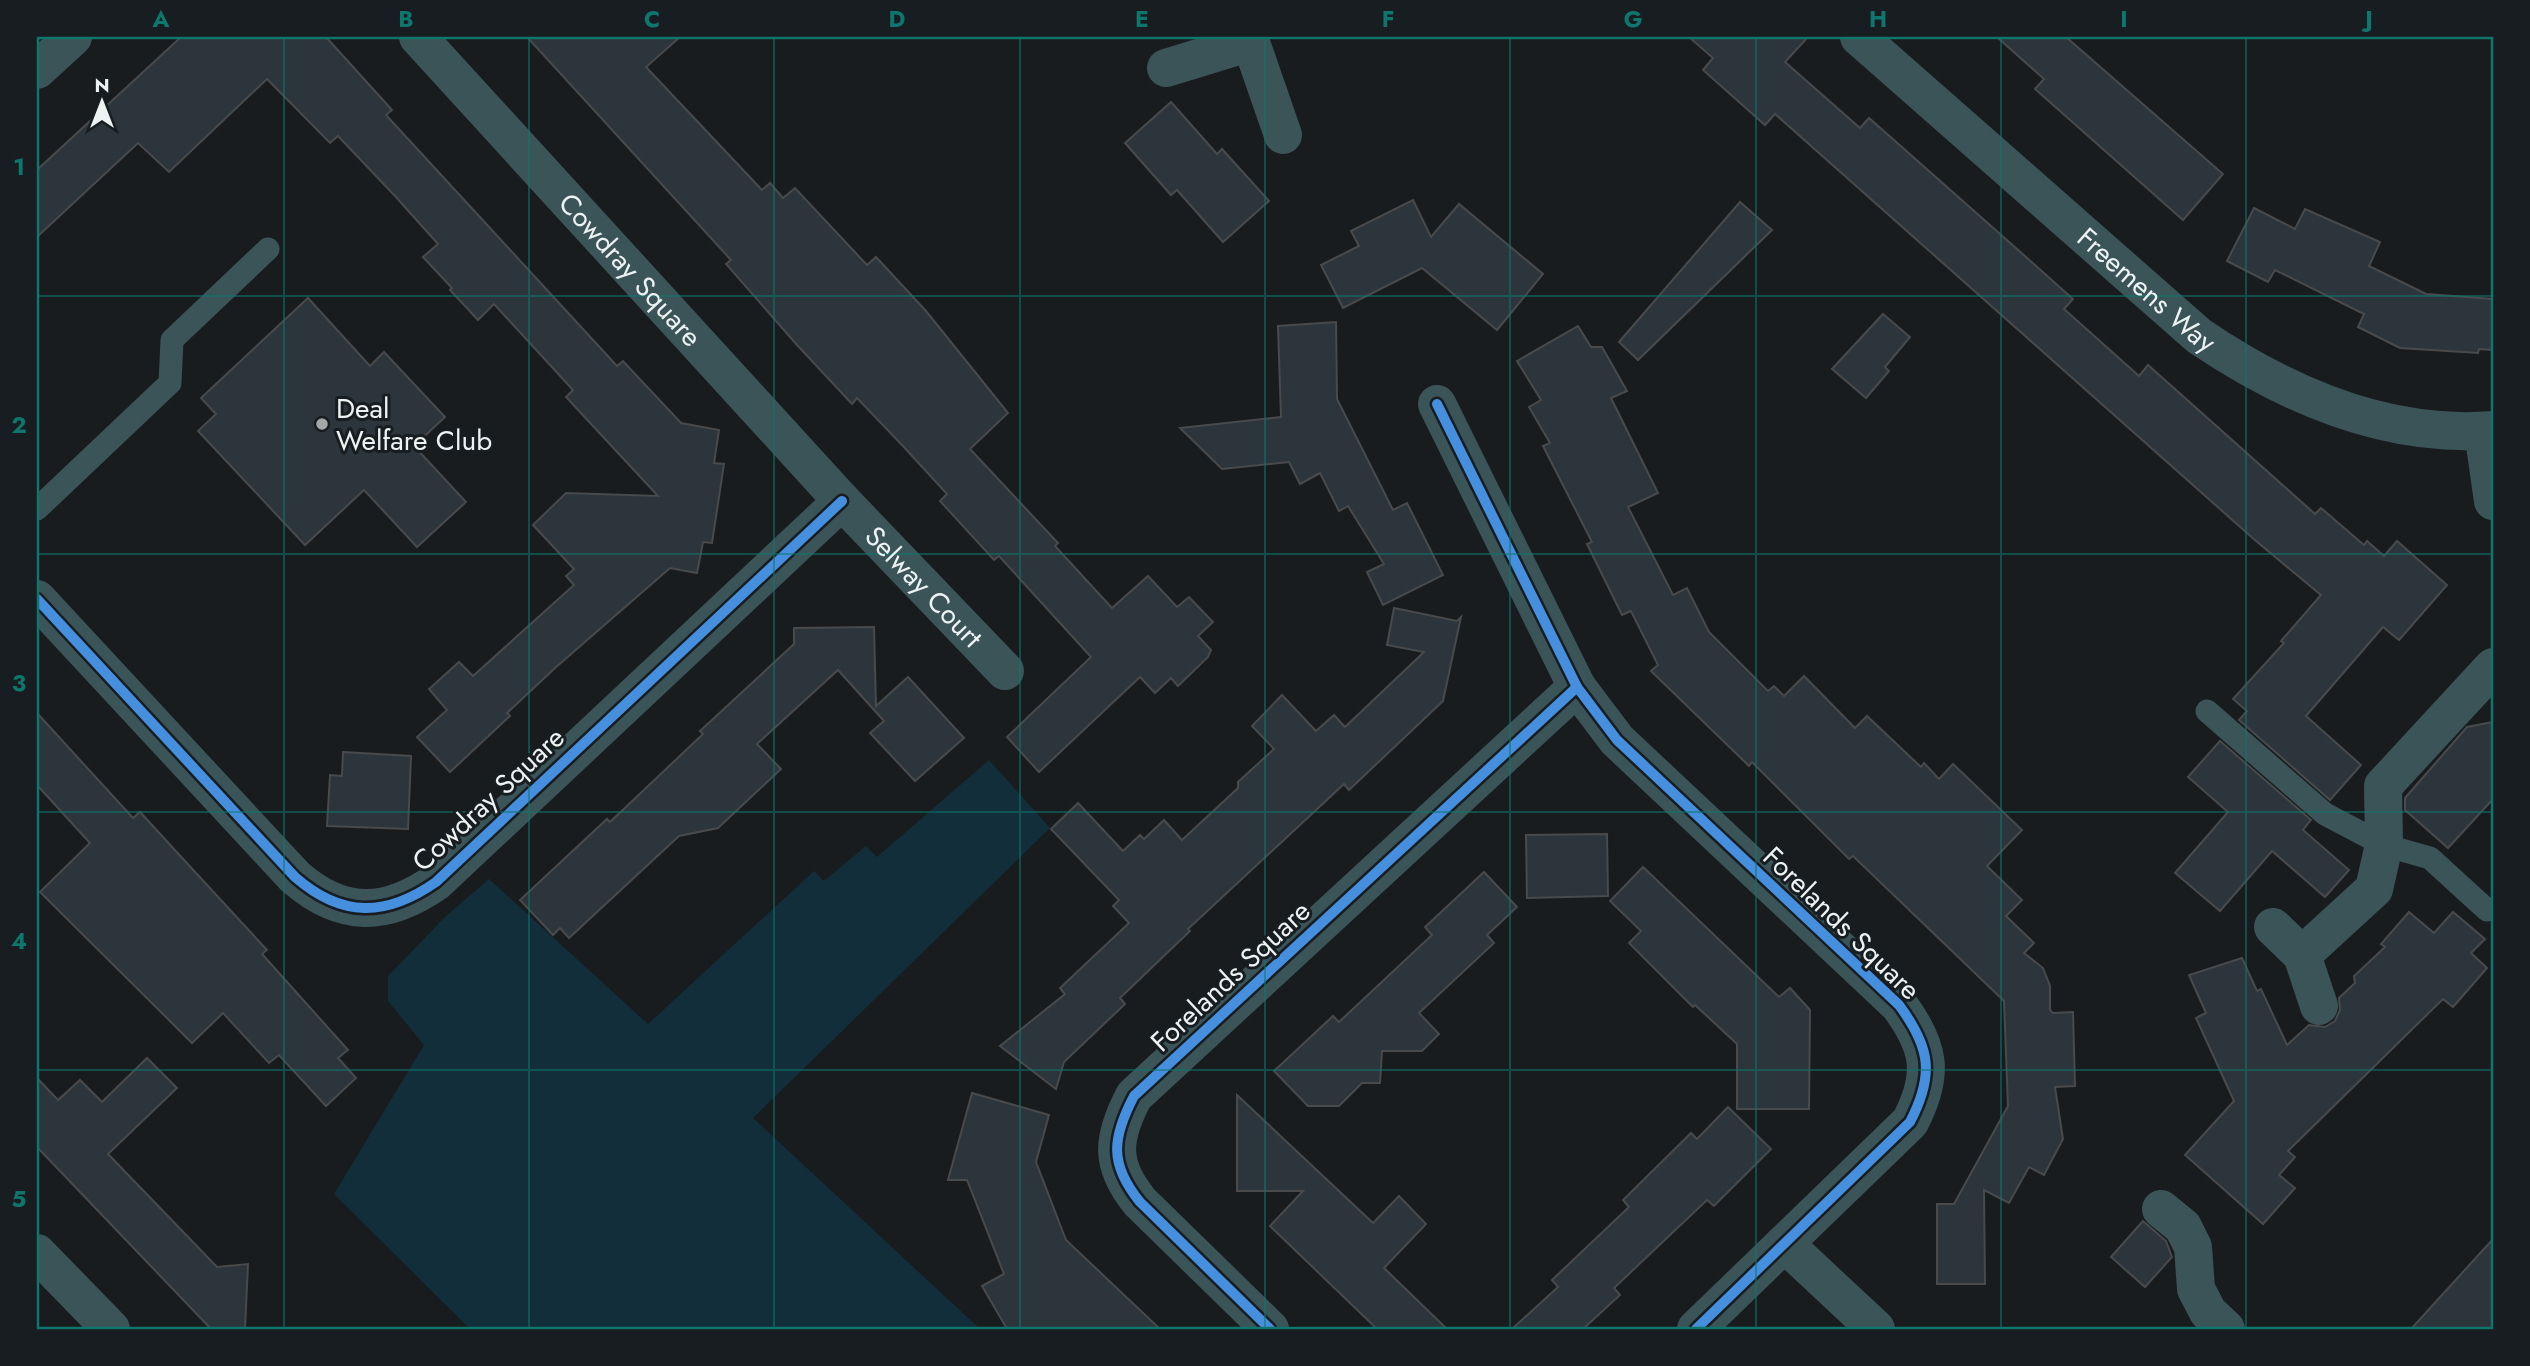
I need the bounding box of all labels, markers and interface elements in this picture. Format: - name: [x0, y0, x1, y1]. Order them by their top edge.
- text: A: [152, 2, 170, 36]
- text: B: [398, 2, 414, 36]
- text: C: [644, 2, 660, 36]
- text: D: [889, 2, 906, 36]
- text: E: [1135, 2, 1149, 36]
- text: F: [1382, 2, 1394, 36]
- text: G: [1624, 2, 1642, 36]
- text: H: [1869, 2, 1887, 36]
- text: I: [2120, 2, 2128, 36]
- text: J: [2361, 2, 2373, 36]
- north arrow: [66, 66, 136, 136]
- text: N: [94, 72, 110, 99]
- text: 1: [13, 150, 25, 184]
- street label: Cowdray Square: [549, 184, 711, 356]
- street label: Freemens Way: [2068, 218, 2224, 363]
- place label: Deal Welfare Club: [336, 388, 492, 461]
- text: 2: [11, 408, 27, 442]
- marker: Deal Welfare Club: [314, 416, 330, 432]
- street label: Selway Court: [855, 517, 992, 657]
- text: 3: [12, 666, 26, 700]
- street label: Cowdray Square: [403, 718, 574, 881]
- street label: Forelands Square: [1754, 837, 1930, 1009]
- street label: Forelands Square: [1141, 891, 1319, 1061]
- text: 4: [11, 924, 27, 958]
- text: 5: [12, 1182, 26, 1216]

